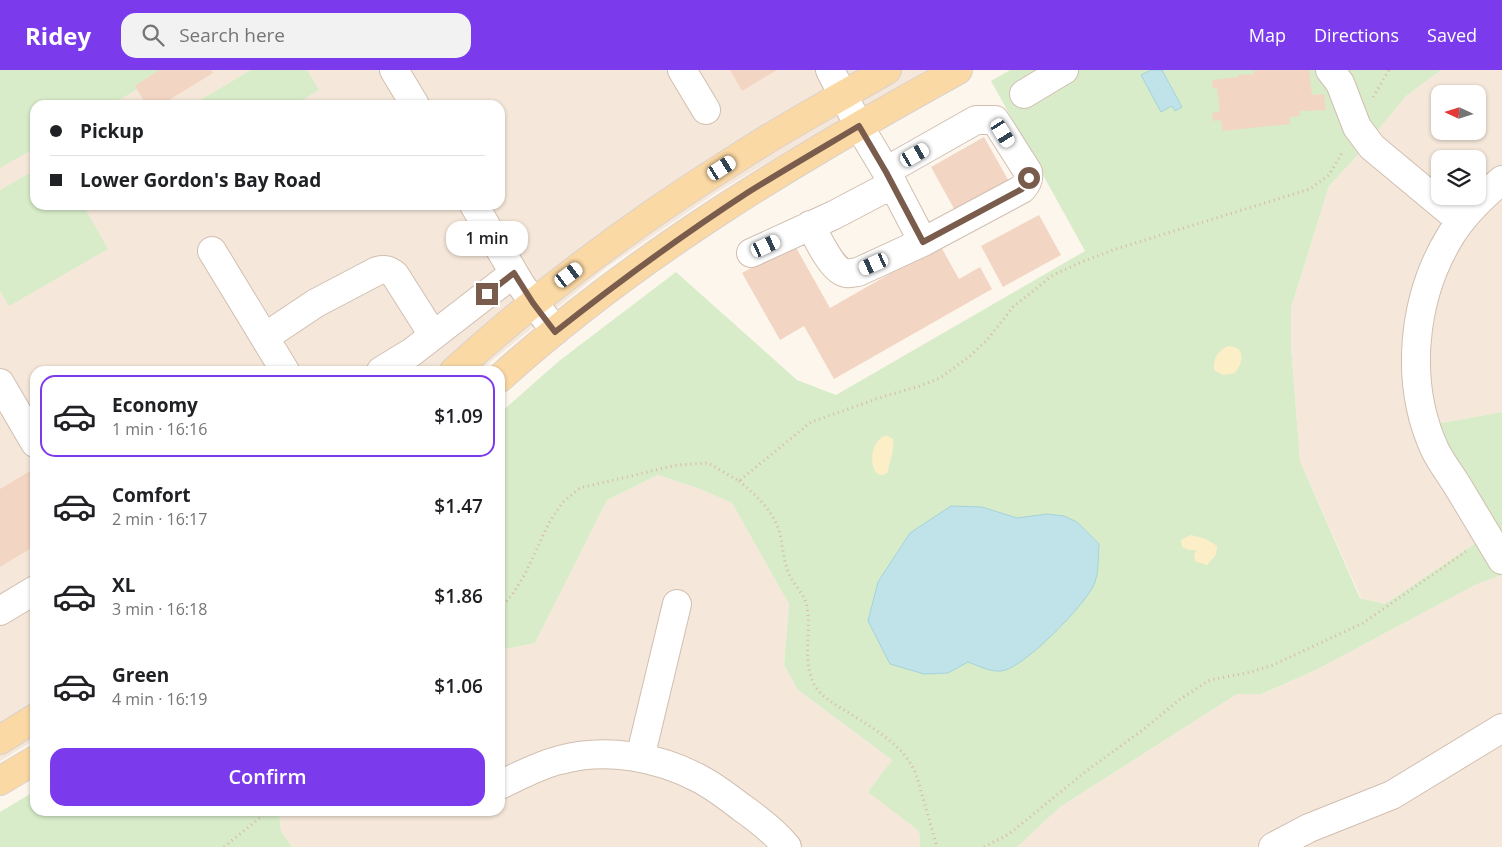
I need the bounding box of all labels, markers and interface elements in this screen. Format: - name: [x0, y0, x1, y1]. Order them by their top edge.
- search box: [121, 13, 471, 58]
- text: Ridey: [25, 19, 91, 52]
- icon: search: [139, 21, 167, 49]
- text: Search here: [179, 22, 285, 48]
- text: Map: [1249, 23, 1286, 47]
- text: Directions: [1314, 23, 1399, 47]
- text: Saved: [1427, 23, 1477, 47]
- north arrow: [1431, 85, 1486, 140]
- map controls: [1431, 85, 1486, 205]
- car: [988, 116, 1017, 150]
- text: Pickup: [80, 118, 144, 144]
- car: [898, 141, 931, 169]
- button: layers: [1431, 150, 1486, 205]
- car: [705, 154, 738, 182]
- text: Lower Gordon's Bay Road: [80, 167, 321, 193]
- route start: [1018, 167, 1040, 189]
- callout: 1 min: [446, 222, 528, 256]
- text: 1 min: [465, 227, 509, 249]
- car: [749, 233, 782, 259]
- car: [857, 251, 890, 277]
- car: [552, 260, 585, 290]
- route end: [476, 283, 498, 305]
- text: Economy: [112, 392, 198, 418]
- icon: car: [52, 394, 97, 439]
- text: $1.09: [434, 403, 483, 429]
- text: 1 min · 16:16: [112, 418, 207, 440]
- text: Comfort: [112, 482, 191, 508]
- icon: car: [52, 484, 97, 529]
- text: $1.47: [434, 493, 483, 519]
- text: 2 min · 16:17: [112, 508, 207, 530]
- text: XL: [112, 572, 135, 598]
- icon: car: [52, 574, 97, 619]
- text: $1.86: [434, 583, 483, 609]
- text: 3 min · 16:18: [112, 598, 207, 620]
- text: Green: [112, 662, 169, 688]
- icon: car: [52, 664, 97, 709]
- text: $1.06: [434, 673, 483, 699]
- text: 4 min · 16:19: [112, 688, 207, 710]
- button: Confirm: [50, 748, 485, 806]

